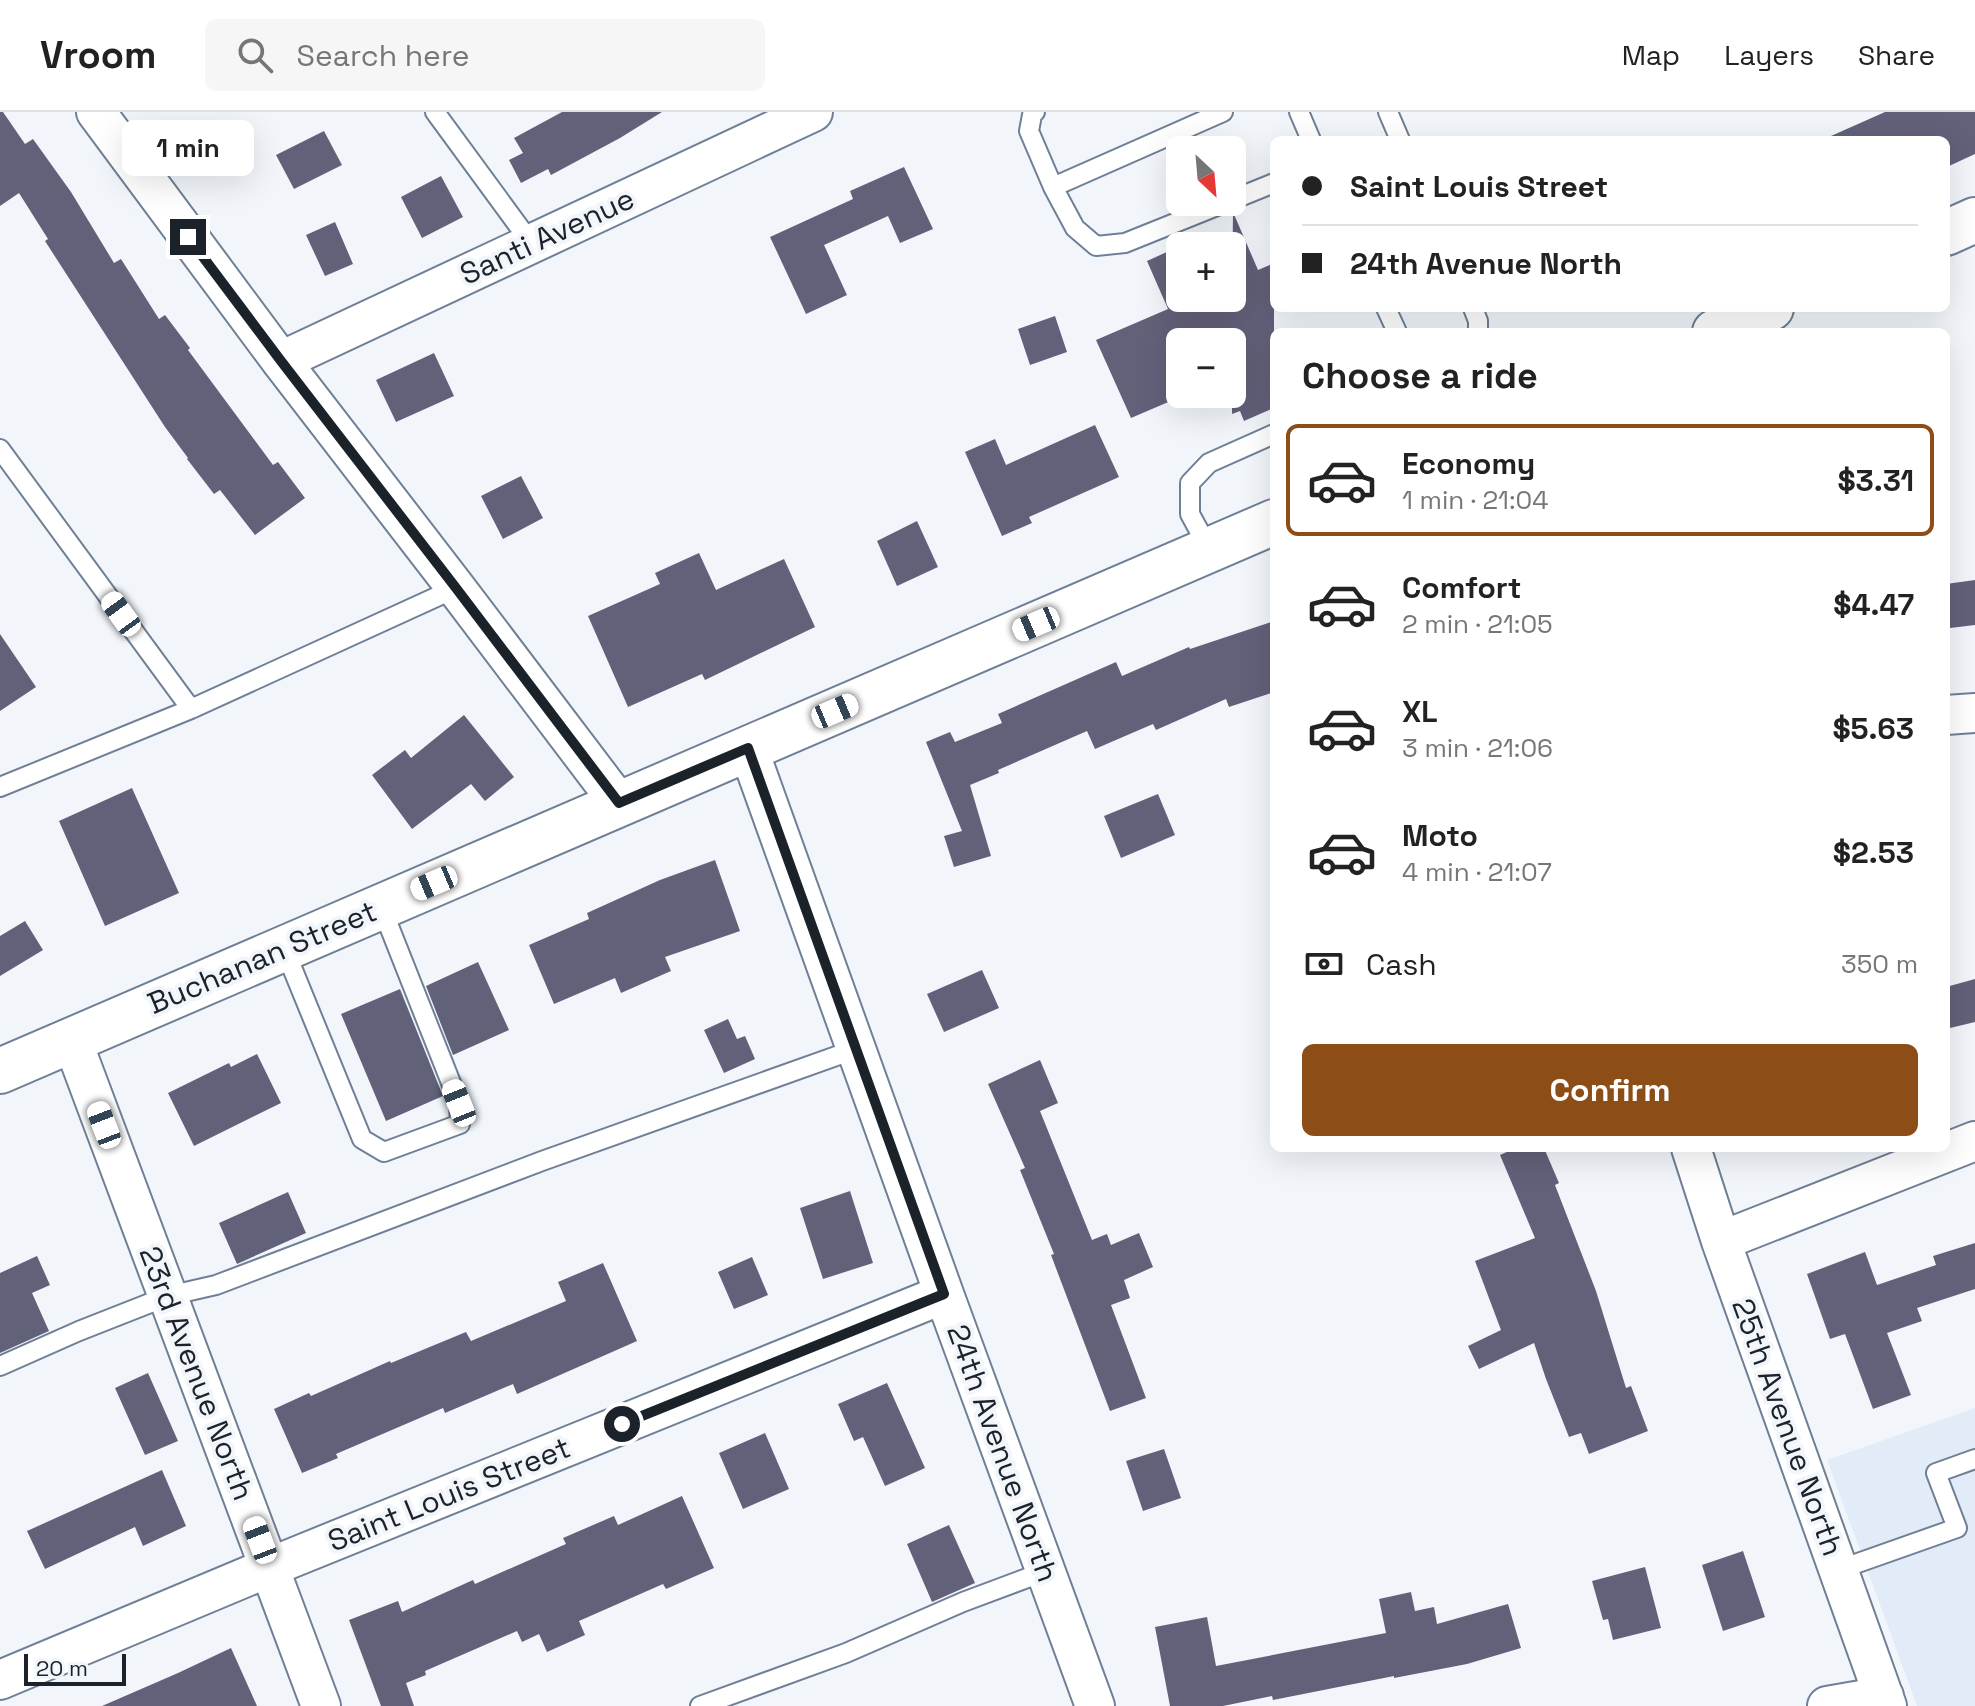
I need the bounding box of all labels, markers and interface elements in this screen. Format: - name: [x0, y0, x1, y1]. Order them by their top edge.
- search box: [205, 19, 765, 91]
- text: Vroom: [40, 31, 157, 79]
- icon: search: [233, 33, 277, 77]
- text: Search here: [297, 36, 469, 75]
- text: Map: [1622, 37, 1680, 73]
- text: Layers: [1724, 37, 1814, 73]
- text: Share: [1858, 37, 1935, 73]
- callout: 1 min: [122, 121, 254, 177]
- text: 1 min: [156, 131, 220, 165]
- north arrow: [1166, 136, 1246, 216]
- map controls: [1166, 136, 1246, 408]
- text: Saint Louis Street: [1350, 167, 1608, 206]
- street label: Santi Avenue: [454, 179, 640, 293]
- route end: [170, 219, 206, 255]
- button: +: [1166, 232, 1246, 312]
- text: 24th Avenue North: [1350, 244, 1622, 283]
- button: −: [1166, 328, 1246, 408]
- text: Choose a ride: [1302, 353, 1538, 399]
- icon: car: [1306, 444, 1378, 516]
- text: Economy: [1402, 444, 1535, 483]
- text: $3.31: [1837, 461, 1914, 500]
- text: 1 min · 21:04: [1402, 483, 1548, 517]
- icon: car: [1306, 568, 1378, 640]
- text: Comfort: [1402, 568, 1521, 607]
- text: $4.47: [1833, 585, 1914, 624]
- car: [97, 588, 145, 640]
- car: [1009, 604, 1063, 644]
- text: 2 min · 21:05: [1402, 607, 1553, 641]
- car: [808, 691, 862, 731]
- icon: car: [1306, 692, 1378, 764]
- text: XL: [1402, 692, 1438, 731]
- text: $5.63: [1832, 709, 1914, 748]
- text: 3 min · 21:06: [1402, 731, 1553, 765]
- icon: car: [1306, 816, 1378, 888]
- text: Moto: [1402, 816, 1478, 855]
- text: $2.53: [1833, 833, 1914, 872]
- text: 4 min · 21:07: [1402, 855, 1552, 889]
- car: [407, 863, 461, 903]
- street label: Buchanan Street: [142, 891, 382, 1023]
- icon: cash: [1302, 942, 1346, 986]
- text: Cash: [1366, 945, 1437, 984]
- text: 350 m: [1841, 947, 1918, 981]
- button: Confirm: [1302, 1044, 1918, 1136]
- car: [439, 1076, 479, 1130]
- car: [84, 1098, 124, 1152]
- street label: 23rd Avenue North: [131, 1240, 263, 1506]
- street label: 25th Avenue North: [1723, 1293, 1853, 1561]
- street label: 24th Avenue North: [938, 1319, 1068, 1587]
- route start: [604, 1406, 640, 1442]
- street label: Saint Louis Street: [322, 1428, 576, 1560]
- car: [240, 1513, 280, 1567]
- scale bar: [24, 1650, 126, 1686]
- text: 20 m: [36, 1654, 88, 1682]

